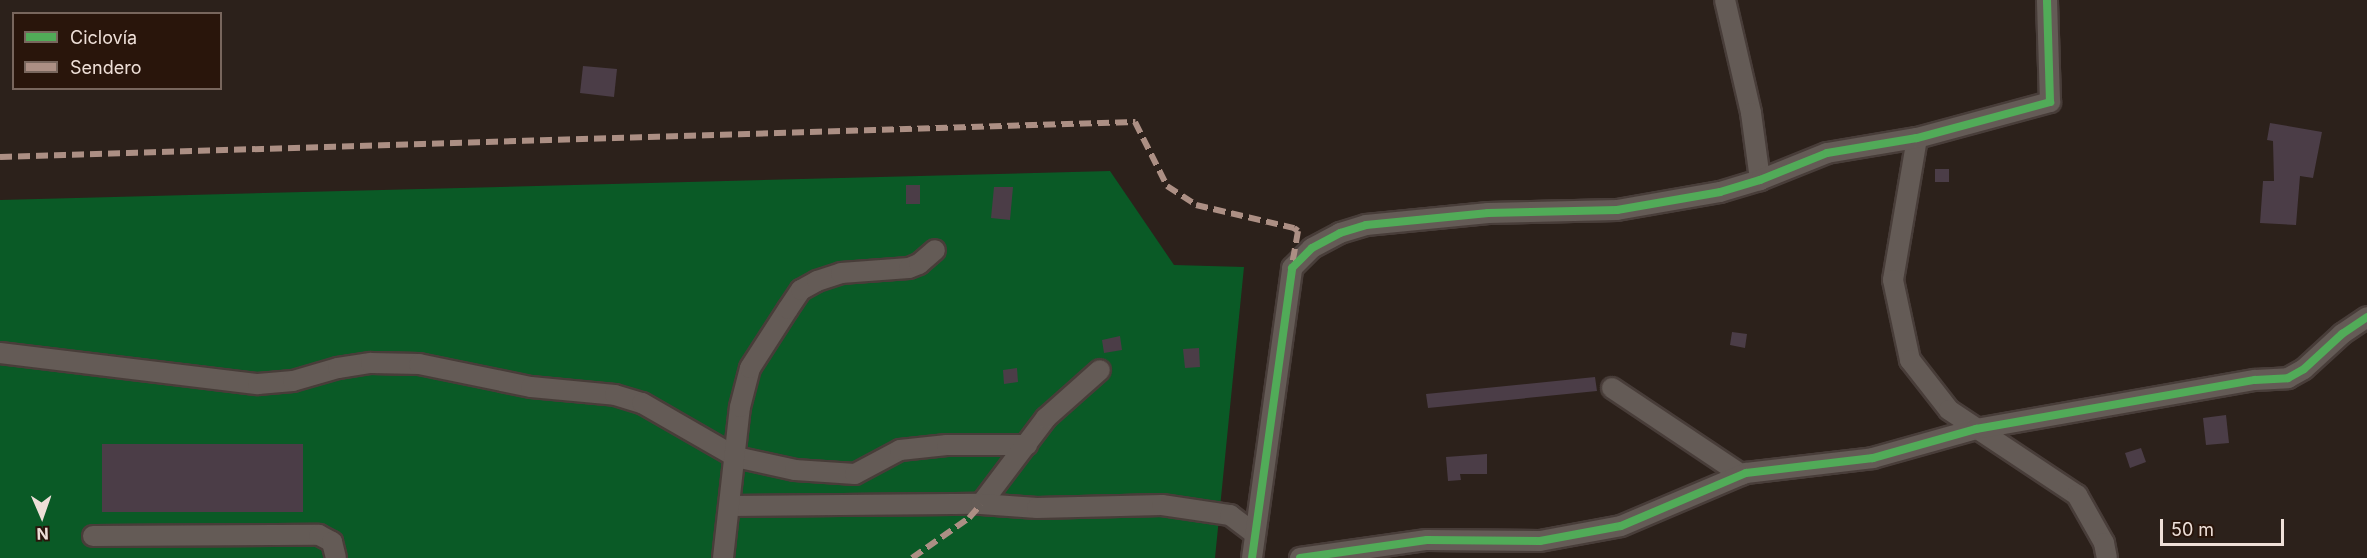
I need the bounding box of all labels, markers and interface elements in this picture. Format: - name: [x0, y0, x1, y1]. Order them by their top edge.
- legend: [12, 12, 222, 90]
- text: Ciclovía: [70, 27, 137, 48]
- text: Sendero: [70, 57, 141, 78]
- north arrow: [12, 486, 72, 546]
- scale bar: [2163, 507, 2288, 545]
- text: 50 m: [2171, 519, 2214, 540]
- text: N: [36, 524, 49, 544]

